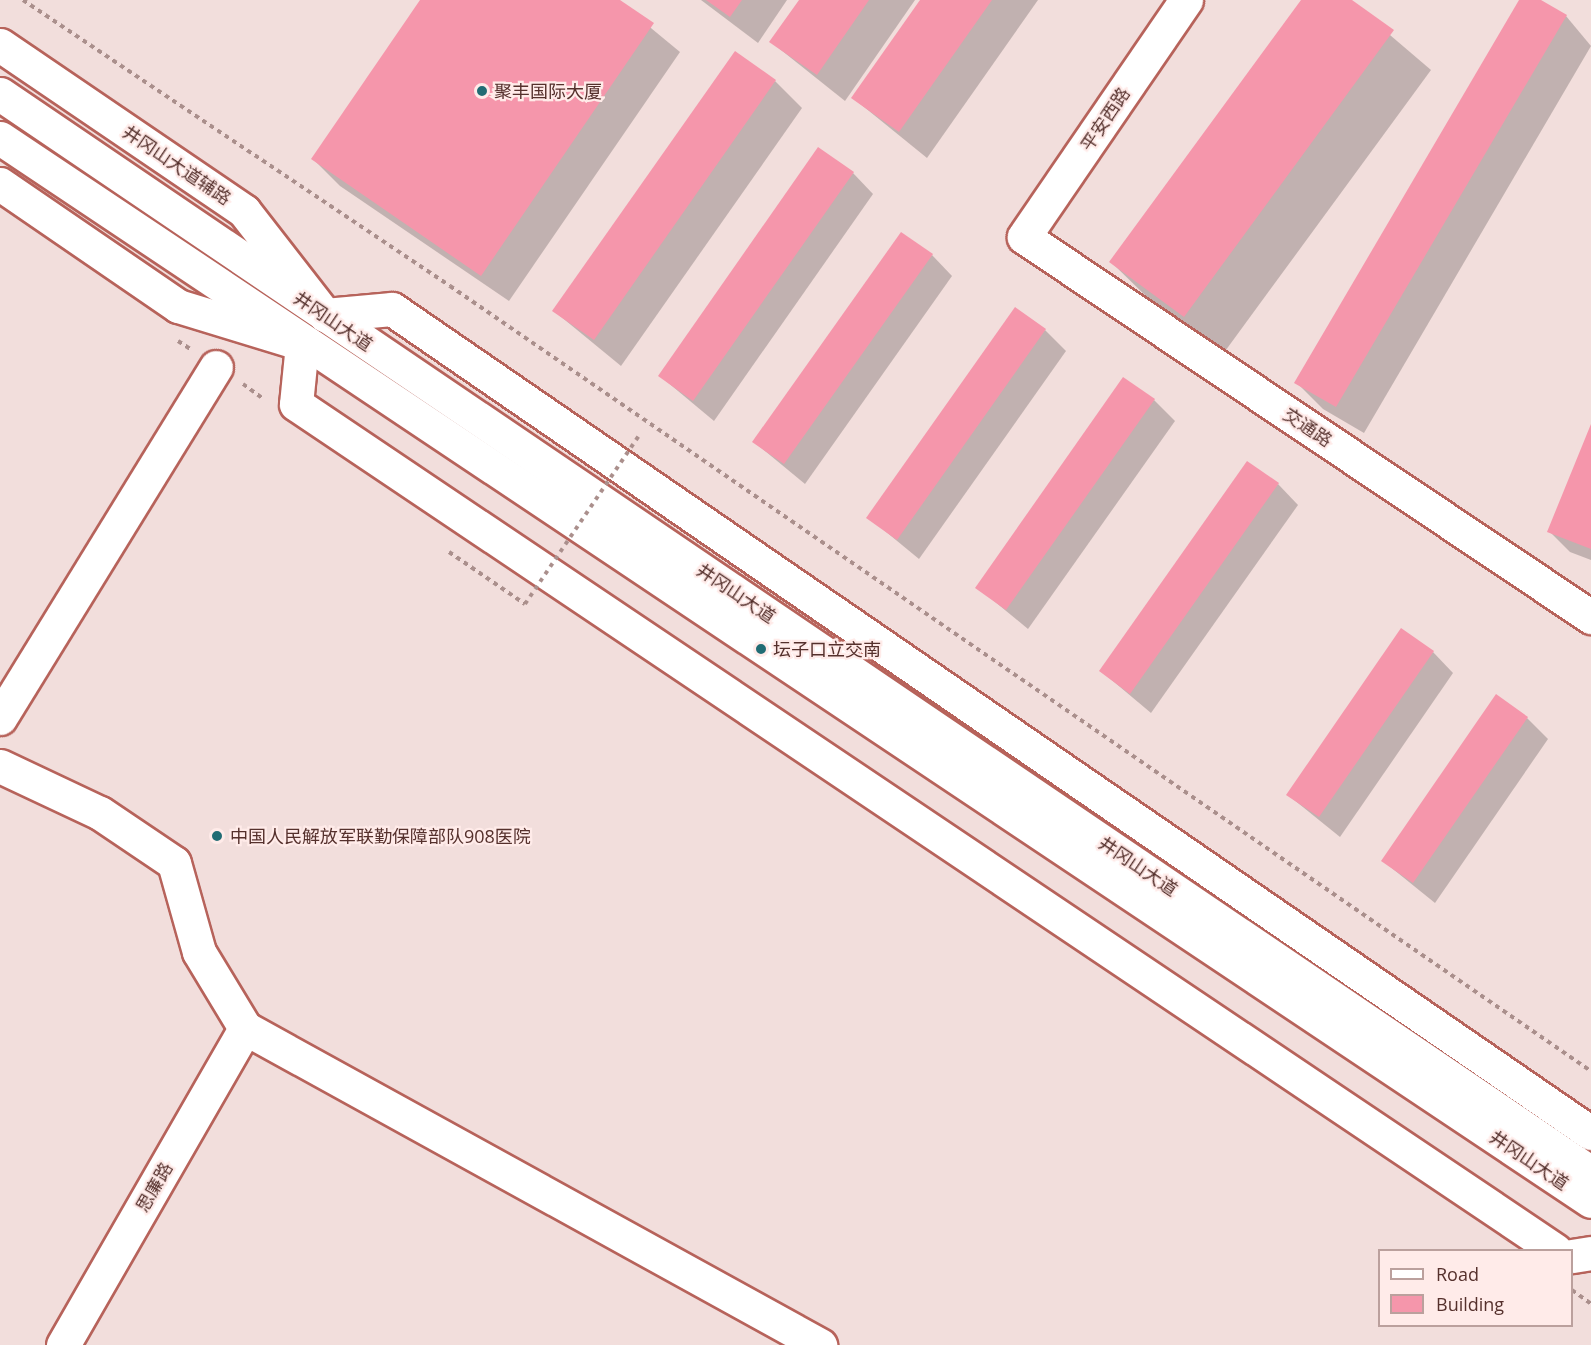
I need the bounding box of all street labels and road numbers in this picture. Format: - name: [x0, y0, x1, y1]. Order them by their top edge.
- street label: 平安西路: [1076, 83, 1134, 155]
- street label: 井冈山大道辅路: [119, 121, 235, 209]
- street label: 井冈山大道: [290, 287, 376, 355]
- street label: 交通路: [1280, 403, 1336, 451]
- street label: 井冈山大道: [693, 559, 779, 627]
- street label: 井冈山大道: [1095, 832, 1181, 900]
- street label: 井冈山大道: [1486, 1126, 1572, 1194]
- street label: 思廉路: [131, 1158, 177, 1216]

